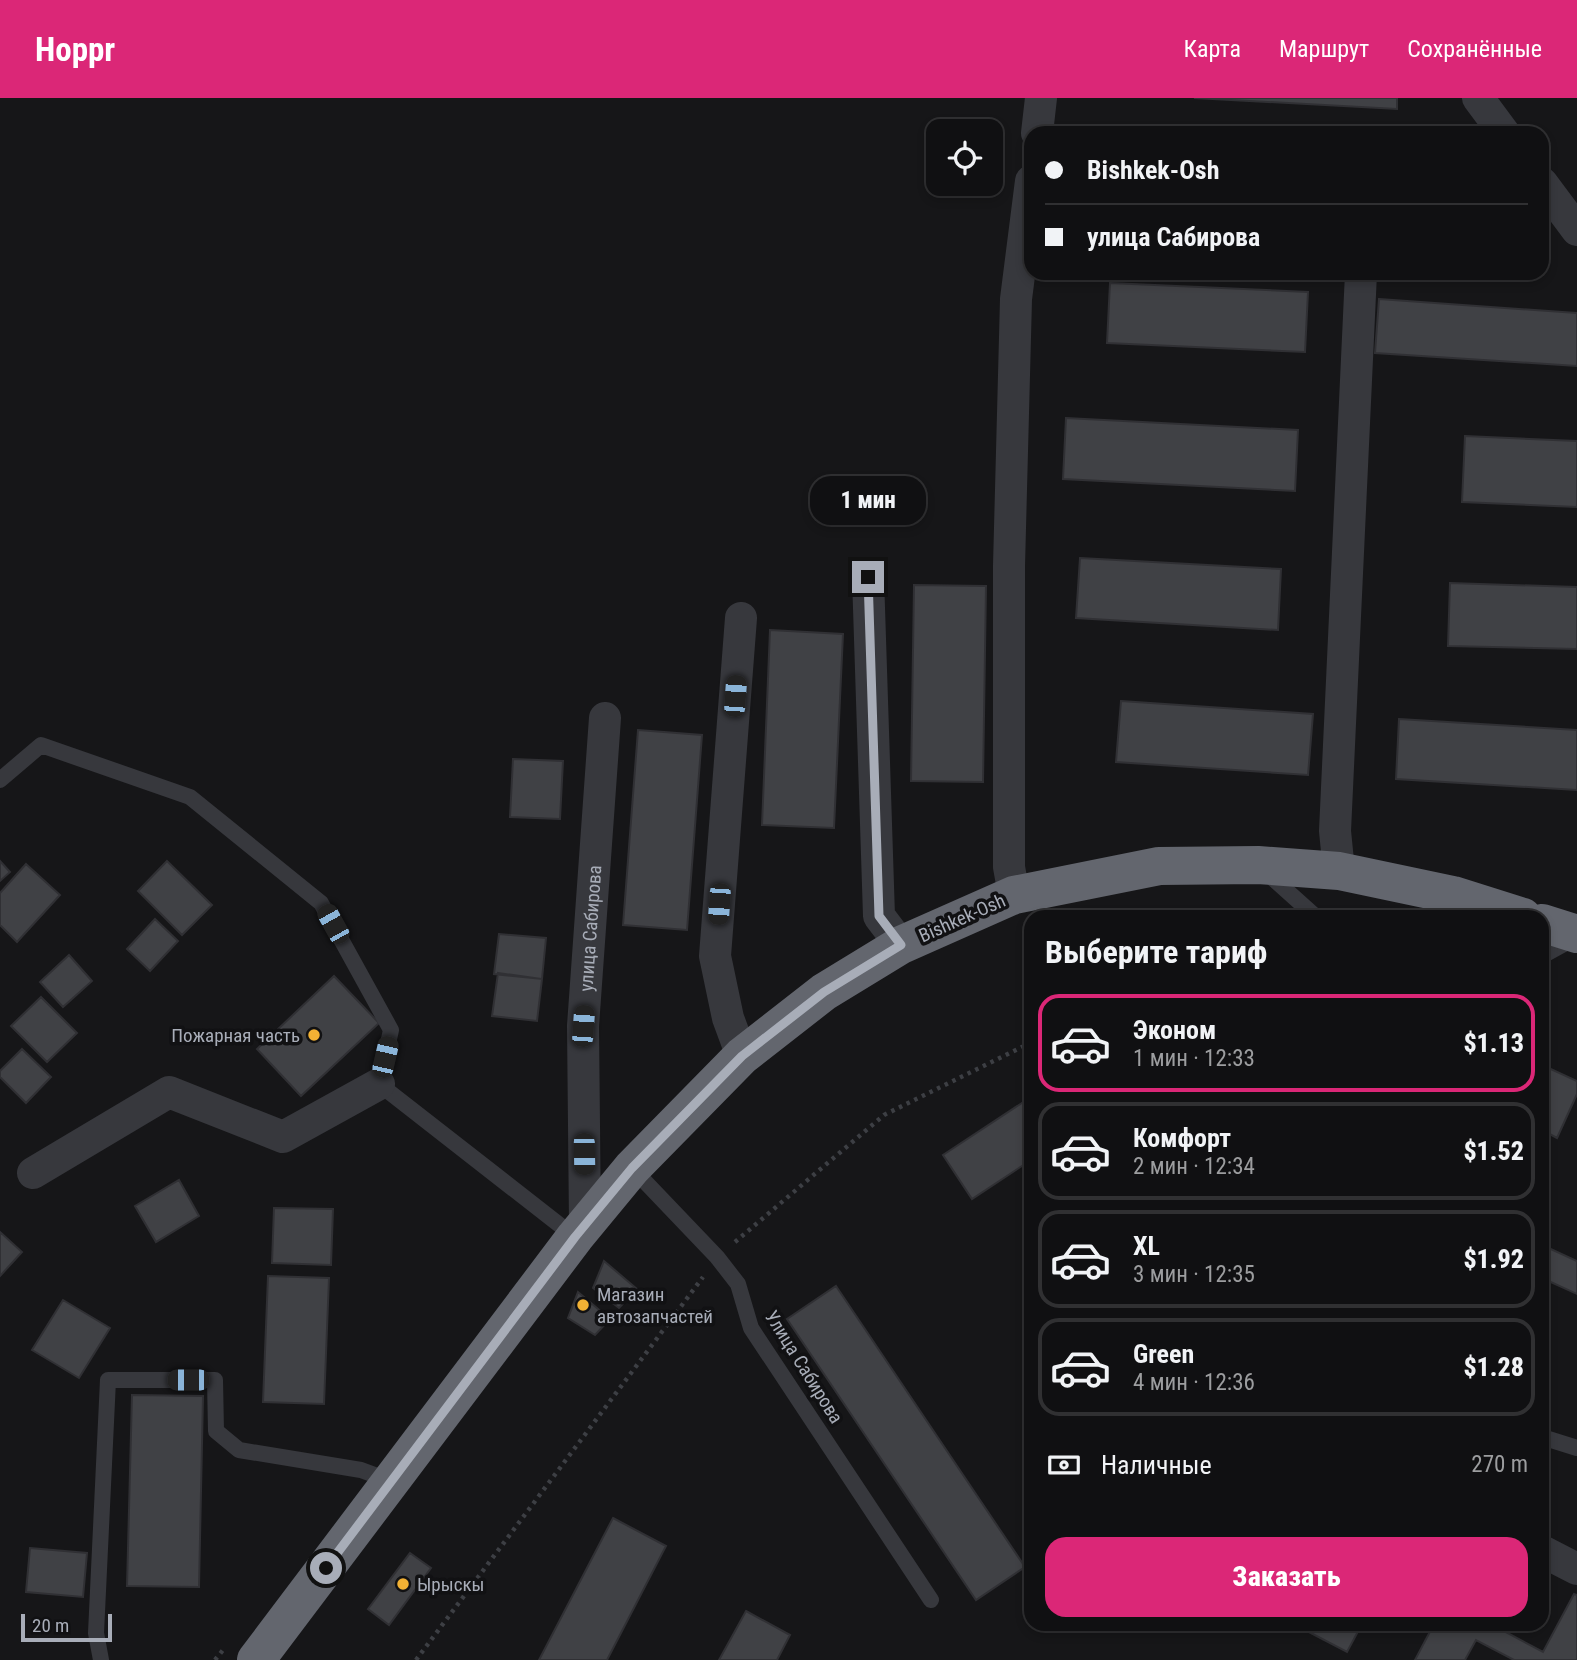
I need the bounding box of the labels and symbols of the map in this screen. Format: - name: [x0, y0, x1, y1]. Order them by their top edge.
- callout: 1 мин: [810, 476, 926, 524]
- route end: [852, 561, 884, 593]
- car: [724, 674, 747, 718]
- street label: улица Сабирова: [574, 864, 606, 992]
- car: [708, 882, 731, 926]
- street label: Bishkek-Osh: [915, 889, 1009, 947]
- car: [314, 901, 353, 947]
- car: [572, 1004, 595, 1048]
- place label: Пожарная часть: [171, 1024, 300, 1047]
- marker: Пожарная часть: [306, 1027, 322, 1043]
- car: [371, 1034, 400, 1080]
- car: [574, 1133, 595, 1175]
- place label: Магазин автозапчастей: [597, 1283, 713, 1328]
- marker: Магазин автозапчастей: [575, 1297, 591, 1313]
- street label: Улица Сабирова: [760, 1306, 848, 1428]
- car: [168, 1370, 210, 1391]
- route start: [310, 1552, 342, 1584]
- place label: Ырыскы: [417, 1573, 484, 1596]
- marker: Ырыскы: [395, 1576, 411, 1592]
- scale bar: [21, 1611, 112, 1643]

